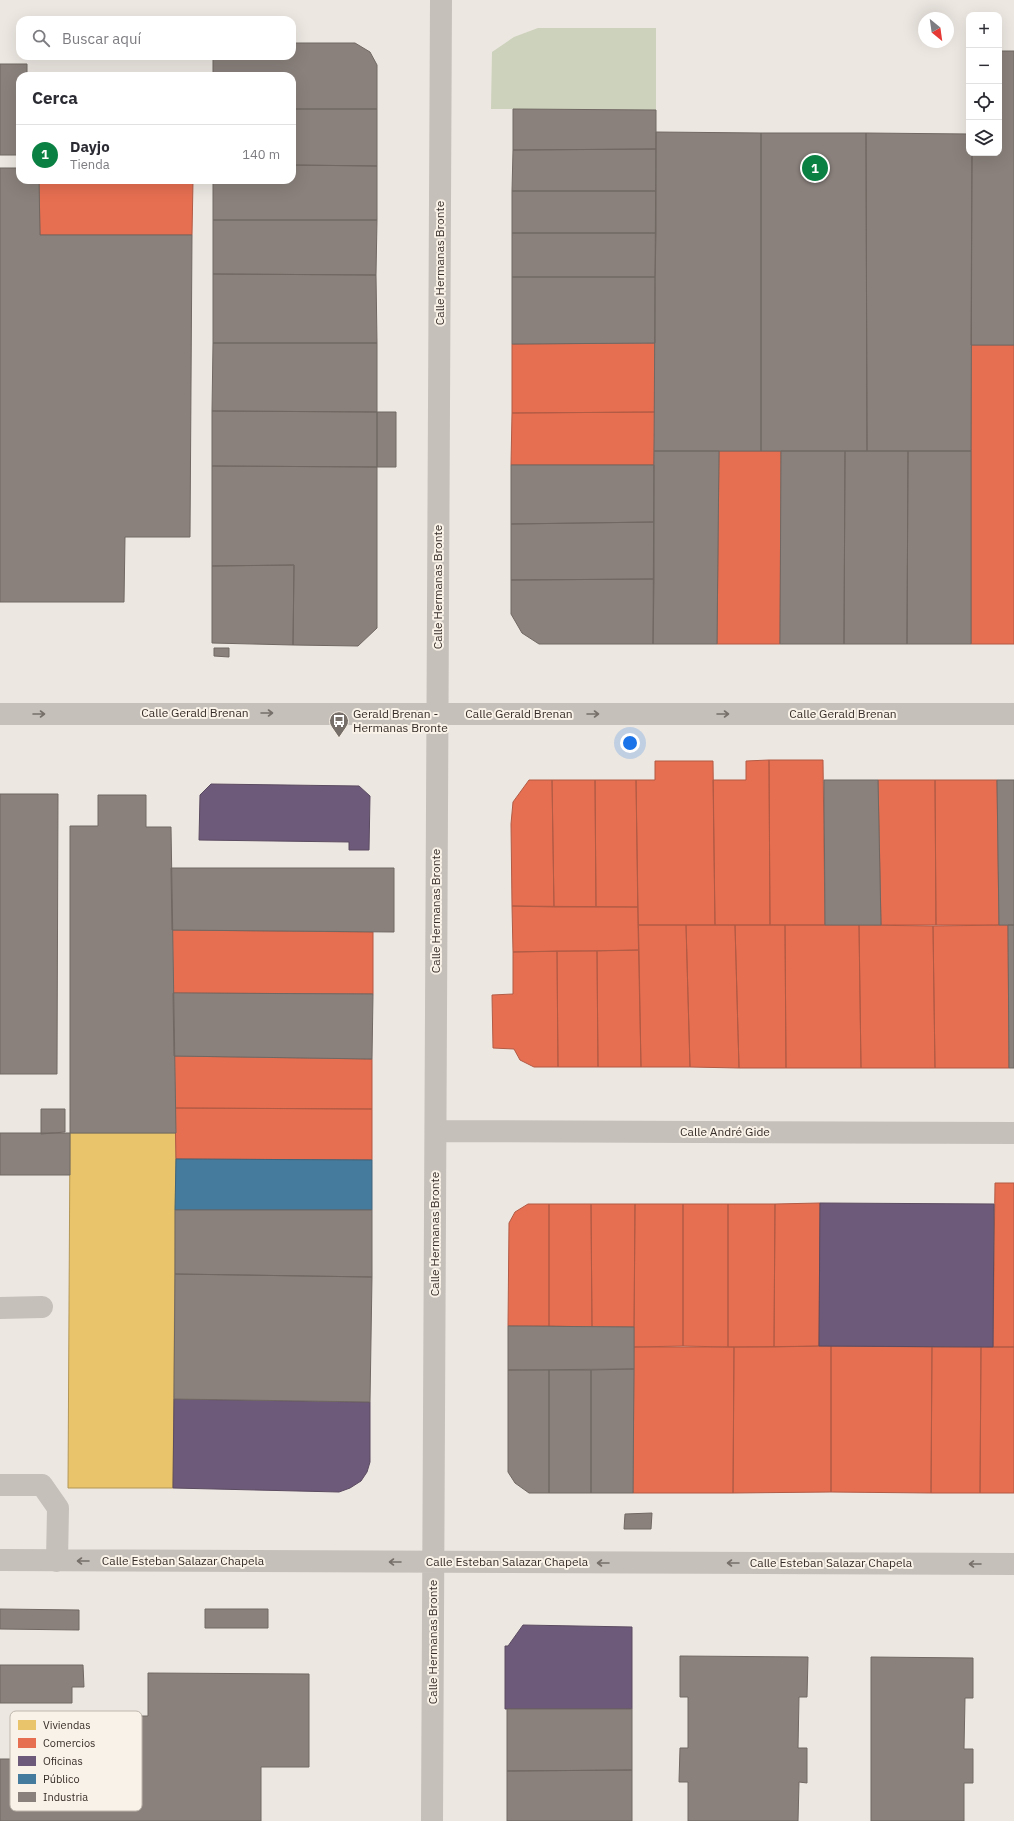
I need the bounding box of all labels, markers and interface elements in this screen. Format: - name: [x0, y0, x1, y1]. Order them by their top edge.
- north arrow: [918, 12, 954, 48]
- map controls: [966, 12, 1002, 156]
- button: +: [966, 12, 1002, 48]
- search box: [16, 16, 296, 60]
- icon: search: [30, 27, 52, 49]
- text: Buscar aquí: [62, 29, 141, 48]
- button: −: [966, 48, 1002, 84]
- button: locate: [966, 84, 1002, 120]
- text: Cerca: [32, 87, 78, 109]
- button: layers: [966, 120, 1002, 156]
- text: Dayjo: [70, 137, 110, 156]
- text: 1: [41, 146, 49, 163]
- text: 140 m: [242, 146, 280, 163]
- pin: 1: [802, 153, 828, 183]
- text: Tienda: [70, 156, 110, 173]
- street label: Calle Hermanas Bronte: [432, 200, 447, 325]
- street label: Calle Hermanas Bronte: [430, 524, 445, 649]
- street label: Calle Gerald Brenan: [141, 705, 249, 720]
- place label: Gerald Brenan - Hermanas Bronte: [353, 706, 448, 735]
- street label: Calle Gerald Brenan: [465, 706, 573, 721]
- street label: Calle Gerald Brenan: [789, 706, 897, 721]
- one-way arrow: [260, 709, 273, 717]
- one-way arrow: [32, 710, 45, 718]
- bus stop icon: Gerald Brenan - Hermanas Bronte: [328, 710, 350, 738]
- one-way arrow: [586, 710, 599, 718]
- one-way arrow: [716, 710, 729, 718]
- your location: [620, 733, 640, 753]
- street label: Calle Hermanas Bronte: [428, 848, 443, 973]
- street label: Calle André Gide: [680, 1124, 770, 1139]
- street label: Calle Hermanas Bronte: [427, 1171, 442, 1296]
- street label: Calle Esteban Salazar Chapela: [102, 1553, 265, 1568]
- street label: Calle Esteban Salazar Chapela: [426, 1554, 589, 1569]
- street label: Calle Esteban Salazar Chapela: [750, 1555, 913, 1570]
- one-way arrow: [77, 1557, 90, 1565]
- one-way arrow: [389, 1558, 402, 1566]
- one-way arrow: [597, 1559, 610, 1567]
- one-way arrow: [727, 1559, 740, 1567]
- one-way arrow: [969, 1560, 982, 1568]
- street label: Calle Hermanas Bronte: [425, 1579, 440, 1704]
- legend: [10, 1711, 142, 1811]
- text: Viviendas: [43, 1718, 91, 1732]
- text: Comercios: [43, 1736, 95, 1750]
- text: Oficinas: [43, 1754, 83, 1768]
- text: Público: [43, 1772, 80, 1786]
- text: Industria: [43, 1790, 88, 1804]

